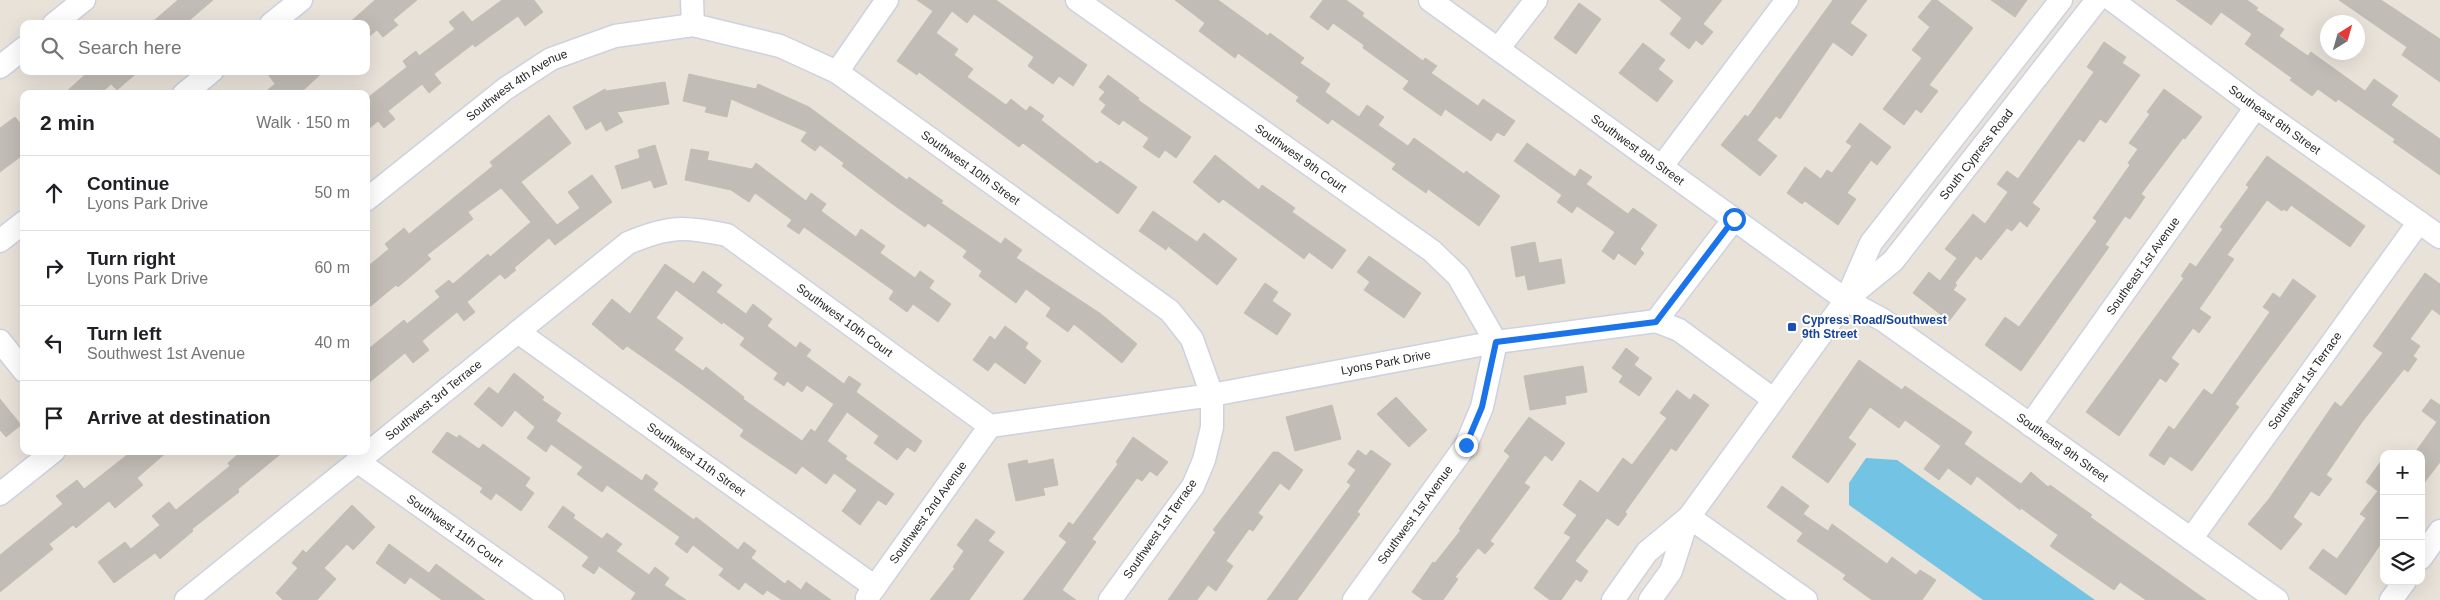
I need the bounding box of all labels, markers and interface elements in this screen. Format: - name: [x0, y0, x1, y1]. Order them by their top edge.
- north arrow: [2320, 15, 2365, 60]
- search box: [20, 20, 370, 75]
- icon: search: [38, 34, 66, 62]
- text: Search here: [78, 37, 182, 58]
- street label: Southwest 4th Avenue: [463, 47, 570, 124]
- street label: Southeast 8th Street: [2226, 82, 2324, 158]
- street label: South Cypress Road: [1937, 107, 2016, 203]
- text: 2 min: [40, 111, 95, 134]
- street label: Southwest 9th Street: [1588, 111, 1688, 188]
- text: Walk · 150 m: [256, 114, 350, 131]
- street label: Southwest 9th Court: [1252, 121, 1350, 196]
- street label: Southwest 10th Street: [918, 128, 1023, 208]
- text: Continue: [87, 173, 169, 194]
- icon: ahead: [40, 179, 68, 207]
- text: 50 m: [314, 184, 350, 201]
- text: Lyons Park Drive: [87, 195, 208, 212]
- route start: [1723, 208, 1746, 231]
- street label: Southeast 1st Avenue: [2103, 214, 2183, 318]
- text: Turn right: [87, 248, 175, 269]
- icon: right: [40, 254, 68, 282]
- text: 60 m: [314, 259, 350, 276]
- text: Lyons Park Drive: [87, 270, 208, 287]
- street label: Southwest 10th Court: [794, 281, 896, 360]
- place label: Cypress Road/Southwest 9th Street: [1802, 313, 1947, 341]
- marker: Cypress Road/Southwest 9th Street: [1786, 321, 1798, 333]
- text: Turn left: [87, 323, 162, 344]
- icon: left: [40, 329, 68, 357]
- street label: Southeast 1st Terrace: [2265, 329, 2345, 432]
- text: 40 m: [314, 334, 350, 351]
- text: Southwest 1st Avenue: [87, 345, 245, 362]
- street label: Lyons Park Drive: [1340, 347, 1432, 378]
- street label: Southwest 3rd Terrace: [382, 357, 485, 443]
- icon: arrive: [40, 404, 68, 432]
- text: Arrive at destination: [87, 407, 271, 428]
- street label: Southeast 9th Street: [2014, 410, 2112, 485]
- street label: Southwest 11th Street: [644, 419, 749, 499]
- route end: [1455, 434, 1478, 457]
- map controls: [2380, 450, 2425, 585]
- button: +: [2380, 450, 2425, 495]
- street label: Southwest 2nd Avenue: [887, 458, 970, 567]
- street label: Southwest 1st Avenue: [1375, 463, 1456, 567]
- street label: Southwest 1st Terrace: [1120, 476, 1200, 582]
- street label: Southwest 11th Court: [404, 492, 506, 570]
- button: −: [2380, 495, 2425, 540]
- button: layers: [2380, 540, 2425, 585]

